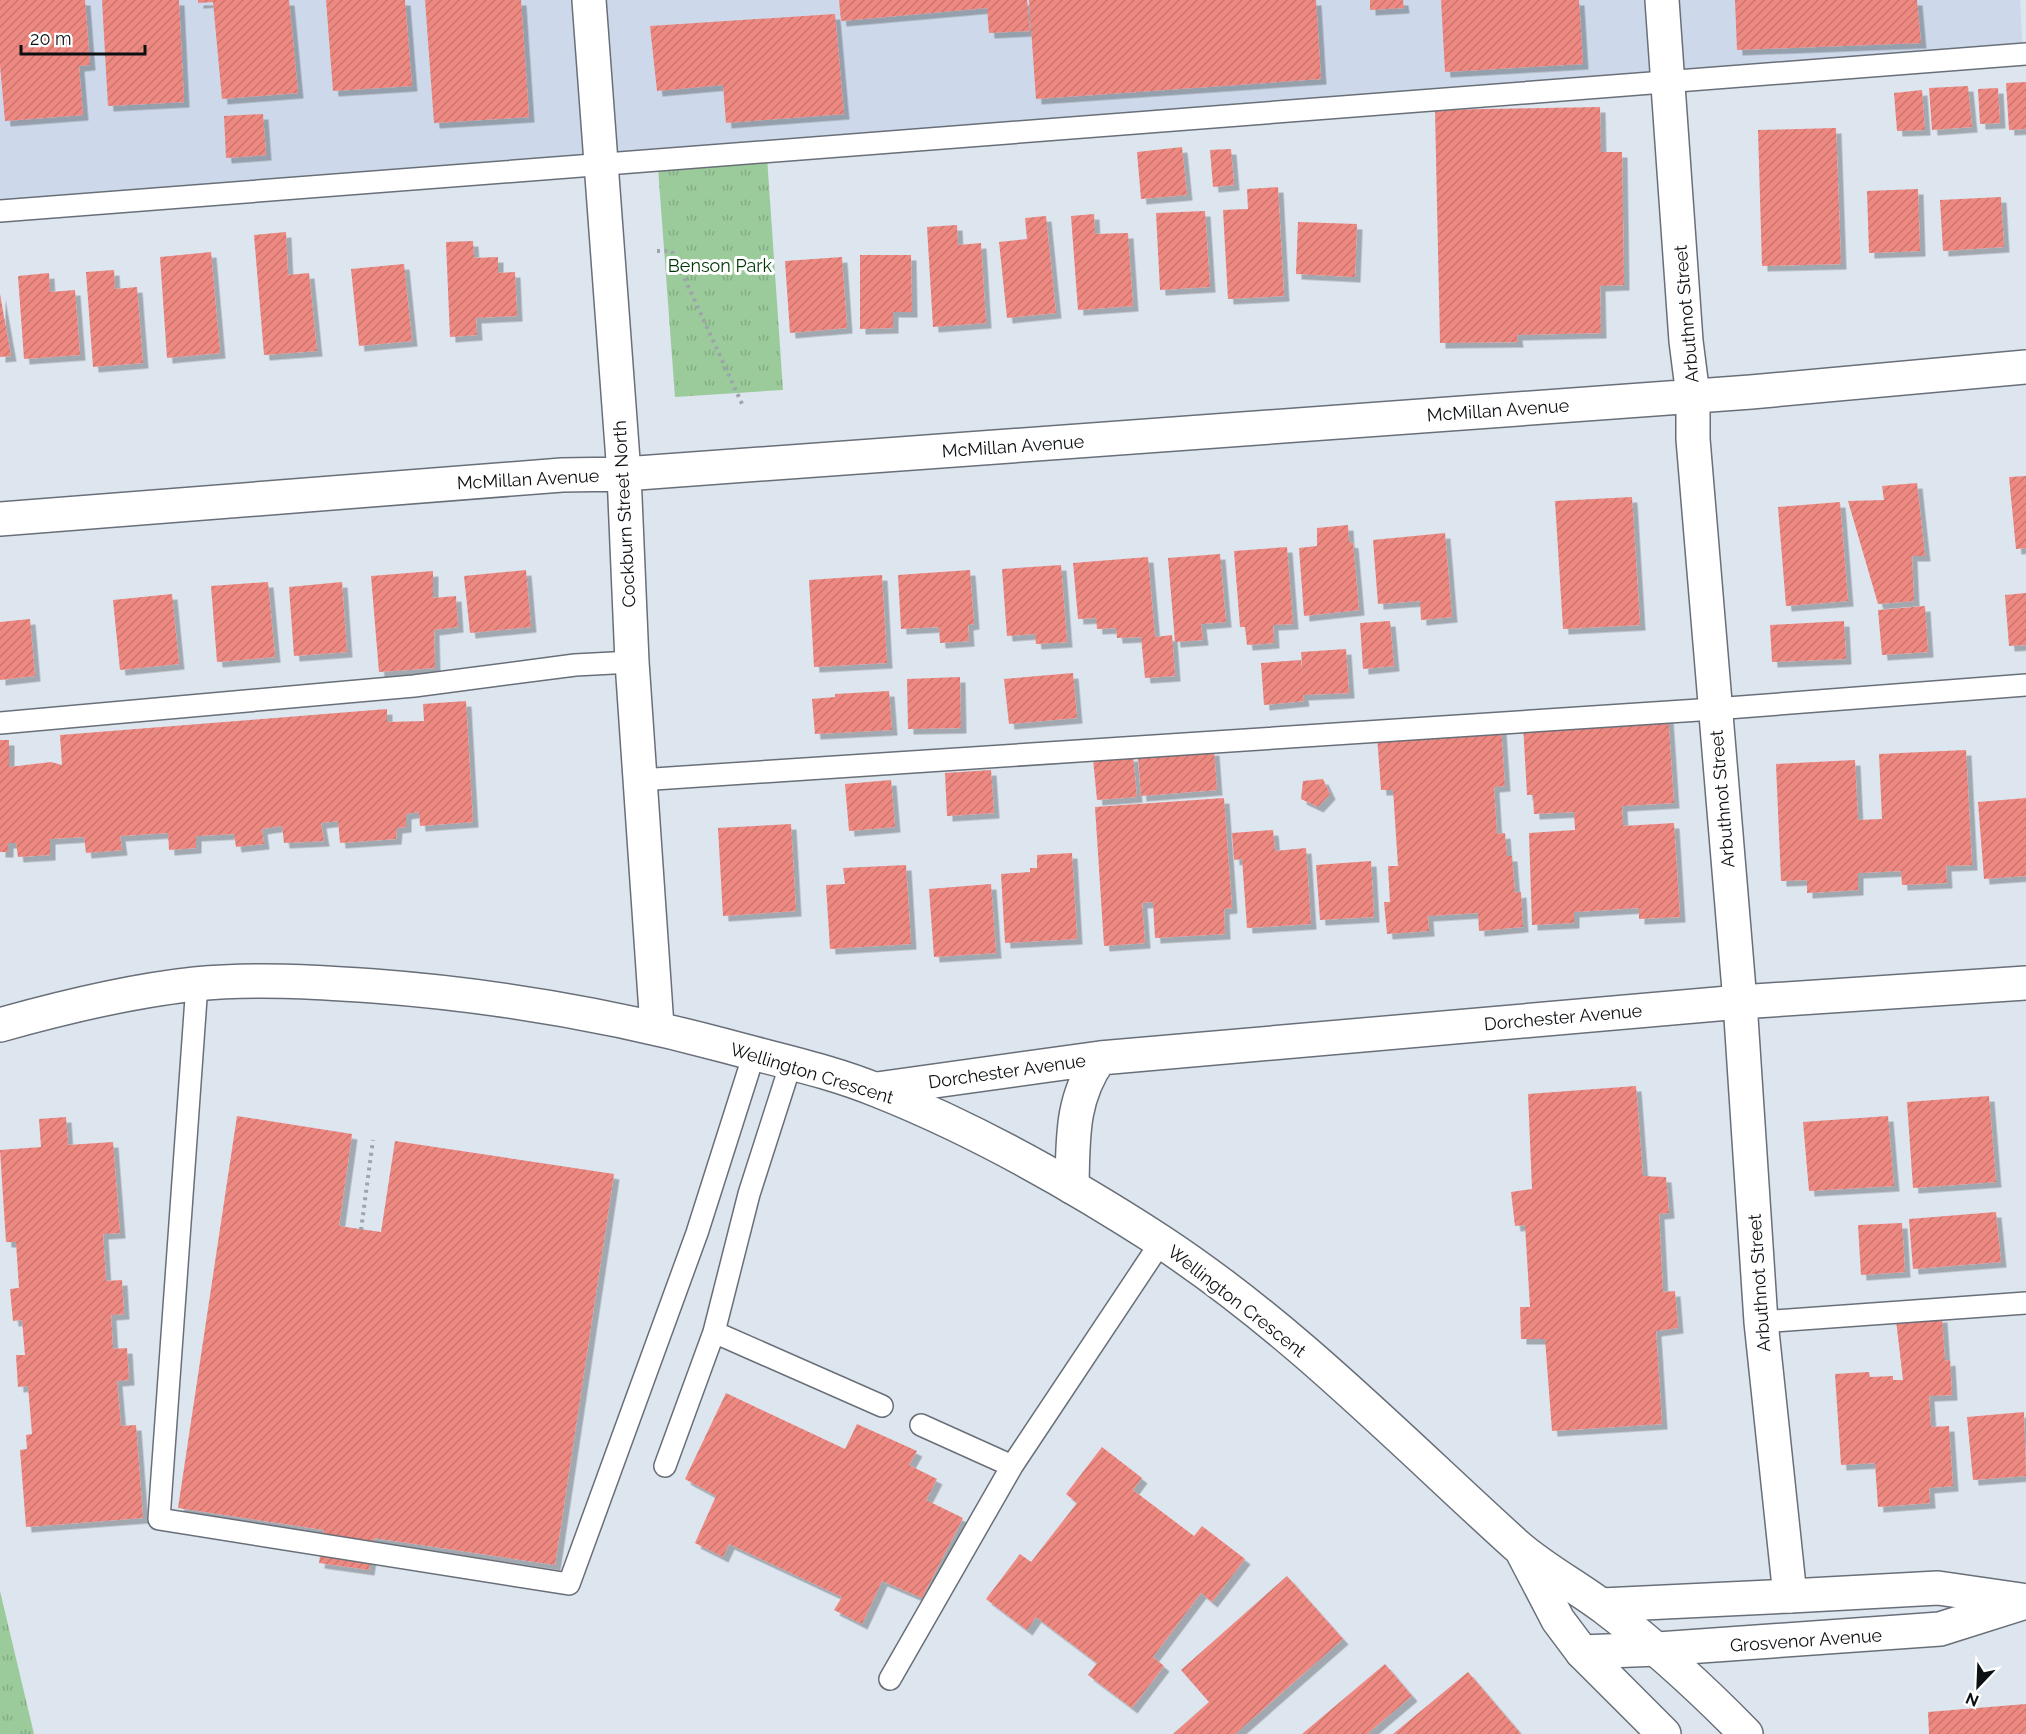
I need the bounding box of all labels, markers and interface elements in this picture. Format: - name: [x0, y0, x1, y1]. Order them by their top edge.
- scale bar: [21, 18, 146, 56]
- text: 20 m: [30, 28, 72, 49]
- street label: Arbuthnot Street: [1670, 244, 1702, 384]
- park label: Benson Park: [668, 255, 773, 276]
- street label: McMillan Avenue: [1426, 395, 1570, 425]
- street label: Cockburn Street North: [609, 420, 639, 608]
- street label: McMillan Avenue: [941, 431, 1085, 461]
- street label: McMillan Avenue: [456, 465, 600, 493]
- street label: Arbuthnot Street: [1706, 729, 1738, 869]
- street label: Dorchester Avenue: [1483, 1000, 1643, 1034]
- street label: Wellington Crescent: [728, 1038, 896, 1108]
- street label: Dorchester Avenue: [927, 1049, 1088, 1092]
- street label: Arbuthnot Street: [1744, 1213, 1774, 1353]
- street label: Wellington Crescent: [1164, 1241, 1310, 1361]
- street label: Grosvenor Avenue: [1729, 1624, 1883, 1656]
- north arrow: [1948, 1656, 2008, 1716]
- text: N: [1963, 1688, 1982, 1710]

